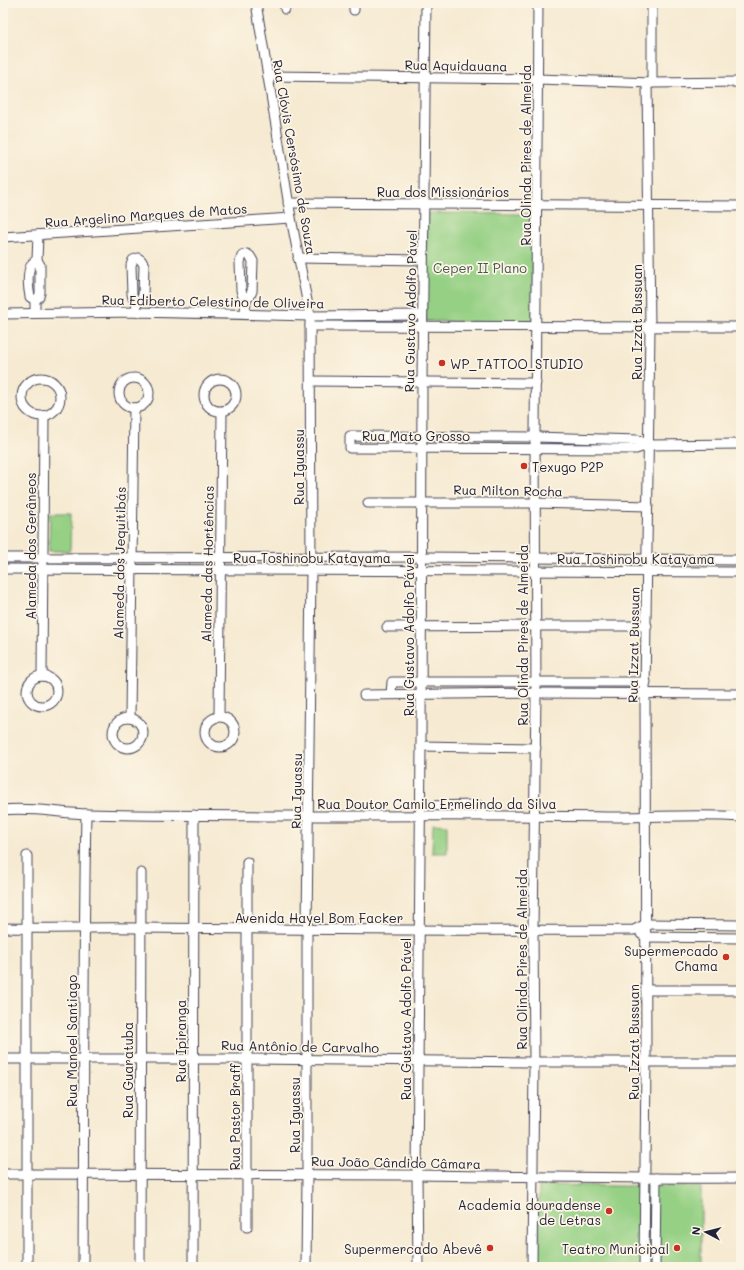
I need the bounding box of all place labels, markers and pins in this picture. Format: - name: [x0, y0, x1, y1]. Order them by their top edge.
- place label: WP_TATTOO_STUDIO: [450, 355, 583, 372]
- marker: WP_TATTOO_STUDIO: [437, 358, 447, 368]
- place label: Texugo P2P: [532, 458, 604, 475]
- marker: Texugo P2P: [519, 461, 529, 471]
- place label: Supermercado Chama: [624, 942, 718, 974]
- marker: Supermercado Chama: [721, 952, 731, 962]
- place label: Academia douradense de Letras: [458, 1196, 601, 1228]
- marker: Academia douradense de Letras: [604, 1206, 614, 1216]
- place label: Supermercado Abevê: [344, 1240, 482, 1257]
- place label: Teatro Municipal: [562, 1240, 669, 1257]
- marker: Supermercado Abevê: [485, 1243, 495, 1253]
- marker: Teatro Municipal: [672, 1243, 682, 1253]

